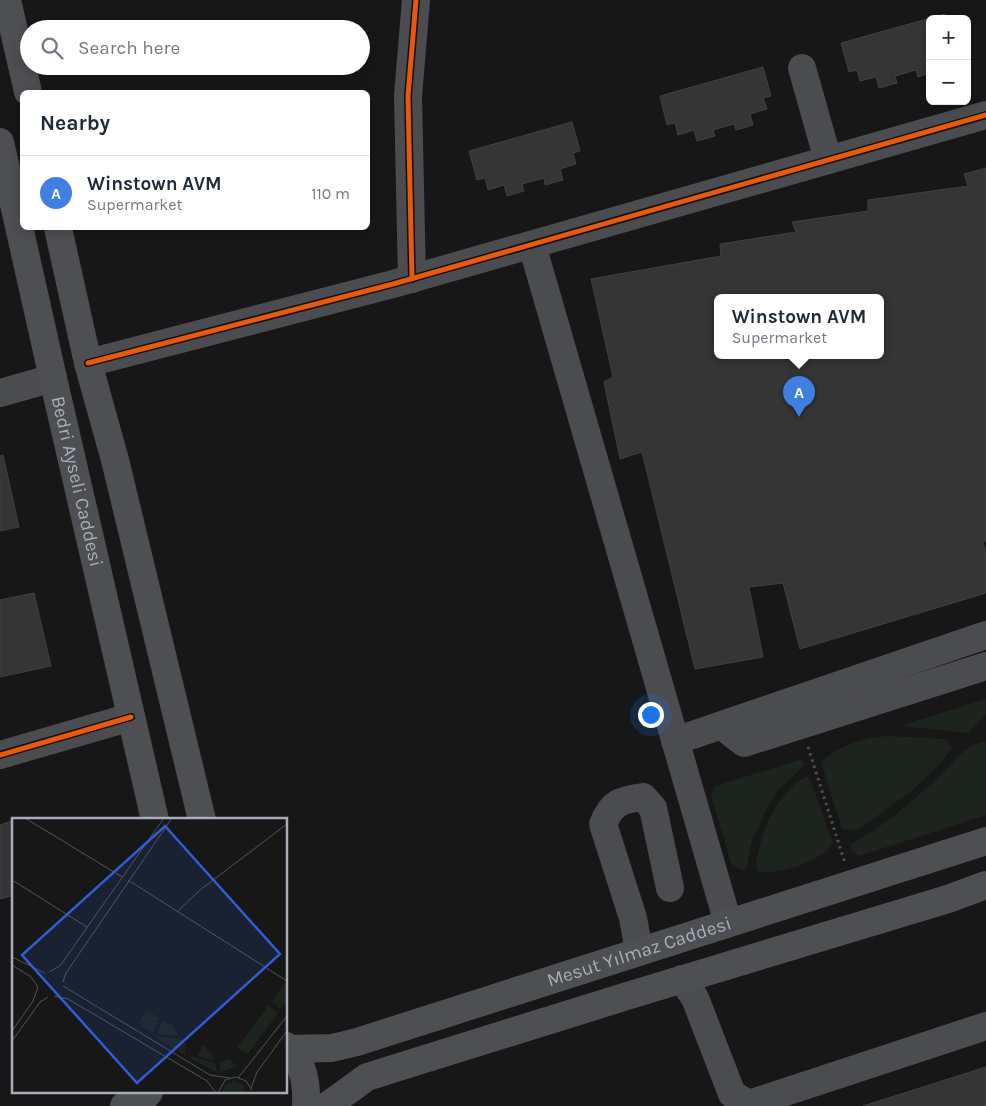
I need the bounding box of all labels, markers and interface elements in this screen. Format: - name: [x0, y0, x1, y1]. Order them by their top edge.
- map controls: [926, 15, 971, 105]
- button: +: [926, 15, 971, 60]
- search box: [20, 20, 370, 75]
- icon: search: [38, 34, 66, 62]
- text: Search here: [78, 37, 180, 59]
- button: −: [926, 60, 971, 105]
- text: Nearby: [40, 111, 110, 135]
- text: Winstown AVM: [87, 173, 222, 195]
- text: A: [51, 184, 61, 203]
- text: 110 m: [311, 184, 350, 203]
- text: Supermarket: [87, 195, 183, 214]
- popup: [714, 294, 884, 359]
- text: Winstown AVM: [732, 306, 866, 328]
- text: Supermarket: [732, 328, 827, 347]
- pin: A: [783, 376, 815, 417]
- street label: Bedri Ayseli Caddesi: [47, 394, 107, 569]
- your location: [638, 702, 664, 728]
- inset map: [12, 818, 288, 1094]
- street label: Mesut Yılmaz Caddesi: [544, 912, 734, 992]

